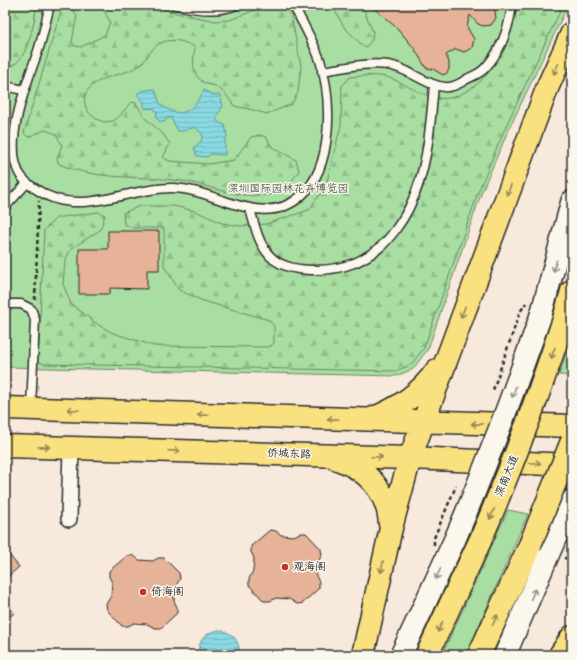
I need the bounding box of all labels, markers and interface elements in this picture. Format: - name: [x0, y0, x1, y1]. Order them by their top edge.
- one-way arrow: [552, 63, 559, 75]
- park label: 深圳国际园林花卉博览园: [228, 180, 349, 198]
- one-way arrow: [505, 184, 512, 197]
- one-way arrow: [551, 259, 558, 272]
- one-way arrow: [459, 305, 467, 317]
- one-way arrow: [548, 347, 556, 359]
- one-way arrow: [510, 385, 517, 398]
- one-way arrow: [67, 407, 80, 414]
- one-way arrow: [197, 411, 210, 419]
- one-way arrow: [327, 415, 340, 423]
- one-way arrow: [471, 420, 484, 428]
- one-way arrow: [37, 443, 50, 451]
- street label: 侨城东路: [267, 444, 311, 464]
- one-way arrow: [167, 447, 180, 455]
- street label: 深南大道: [490, 452, 524, 500]
- one-way arrow: [370, 453, 383, 461]
- one-way arrow: [528, 459, 541, 467]
- one-way arrow: [487, 507, 495, 519]
- place label: 观海阁: [293, 558, 326, 576]
- one-way arrow: [378, 560, 386, 573]
- marker: 观海阁: [280, 562, 290, 572]
- one-way arrow: [434, 568, 441, 580]
- place label: 倚海阁: [151, 583, 184, 601]
- marker: 倚海阁: [138, 587, 148, 597]
- one-way arrow: [529, 588, 537, 600]
- one-way arrow: [492, 614, 499, 626]
- one-way arrow: [436, 620, 443, 632]

